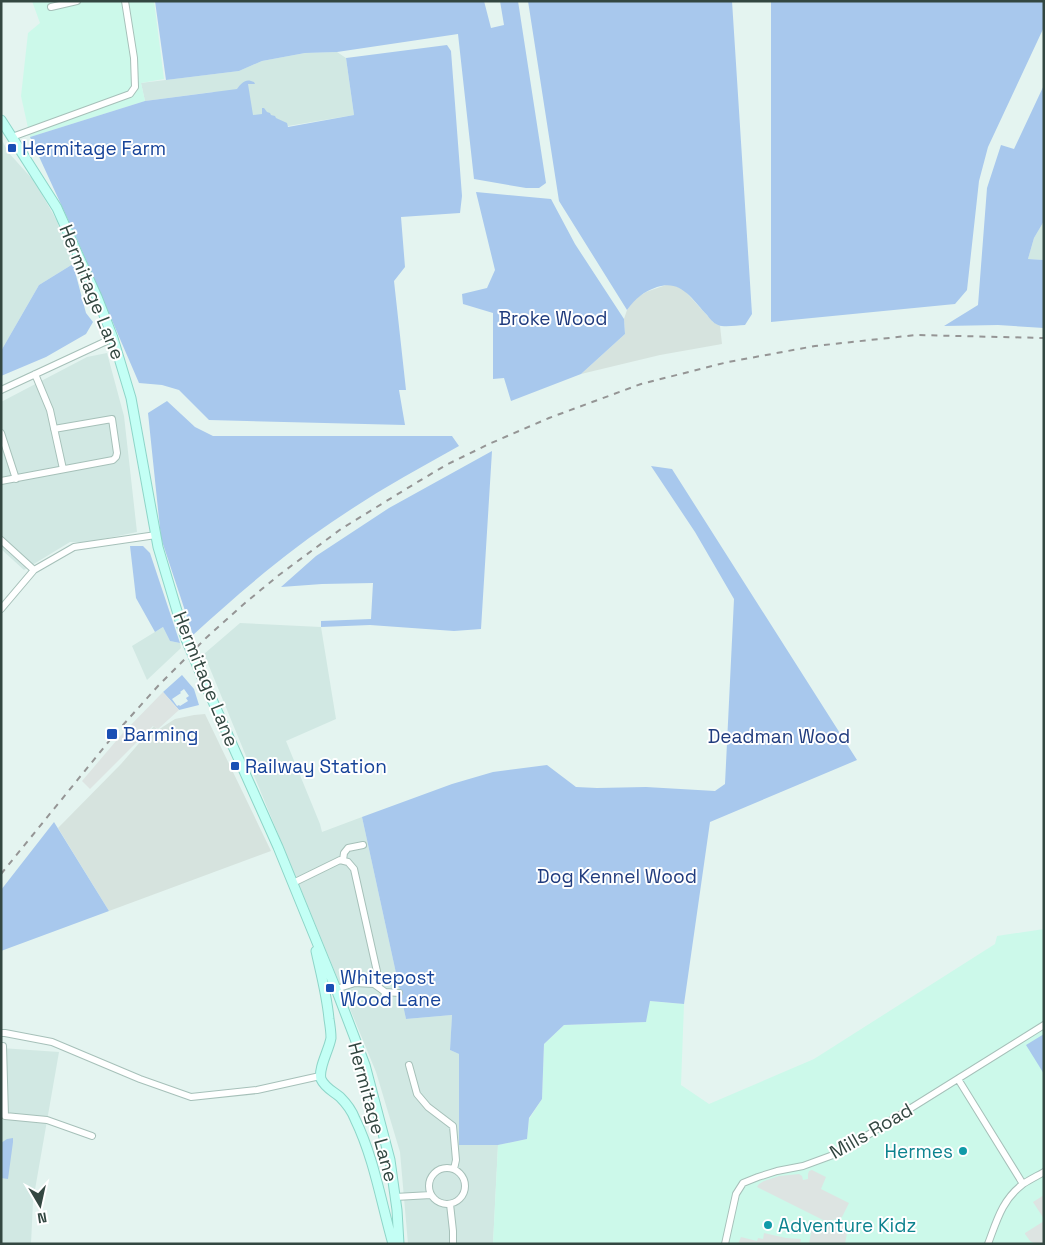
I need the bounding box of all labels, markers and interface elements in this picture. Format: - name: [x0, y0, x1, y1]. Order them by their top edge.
- place label: Hermitage Farm: [22, 136, 166, 161]
- marker: Hermitage Farm: [6, 142, 18, 154]
- street label: Hermitage Lane: [53, 221, 131, 363]
- park label: Broke Wood: [499, 306, 607, 331]
- street label: Hermitage Lane: [167, 608, 245, 750]
- place label: Barming: [123, 722, 199, 747]
- park label: Deadman Wood: [708, 724, 850, 749]
- marker: Barming: [105, 727, 119, 741]
- place label: Railway Station: [245, 754, 387, 779]
- marker: Railway Station: [229, 760, 241, 772]
- park label: Dog Kennel Wood: [537, 864, 697, 889]
- place label: Whitepost Wood Lane: [340, 965, 441, 1012]
- marker: Whitepost Wood Lane: [324, 982, 336, 994]
- street label: Hermitage Lane: [342, 1039, 404, 1185]
- street label: Mills Road: [825, 1097, 917, 1165]
- place label: Hermes: [885, 1139, 953, 1164]
- marker: Hermes: [957, 1145, 969, 1157]
- north arrow: [15, 1180, 65, 1230]
- text: N: [36, 1208, 48, 1227]
- place label: Adventure Kidz: [778, 1213, 916, 1238]
- marker: Adventure Kidz: [762, 1219, 774, 1231]

